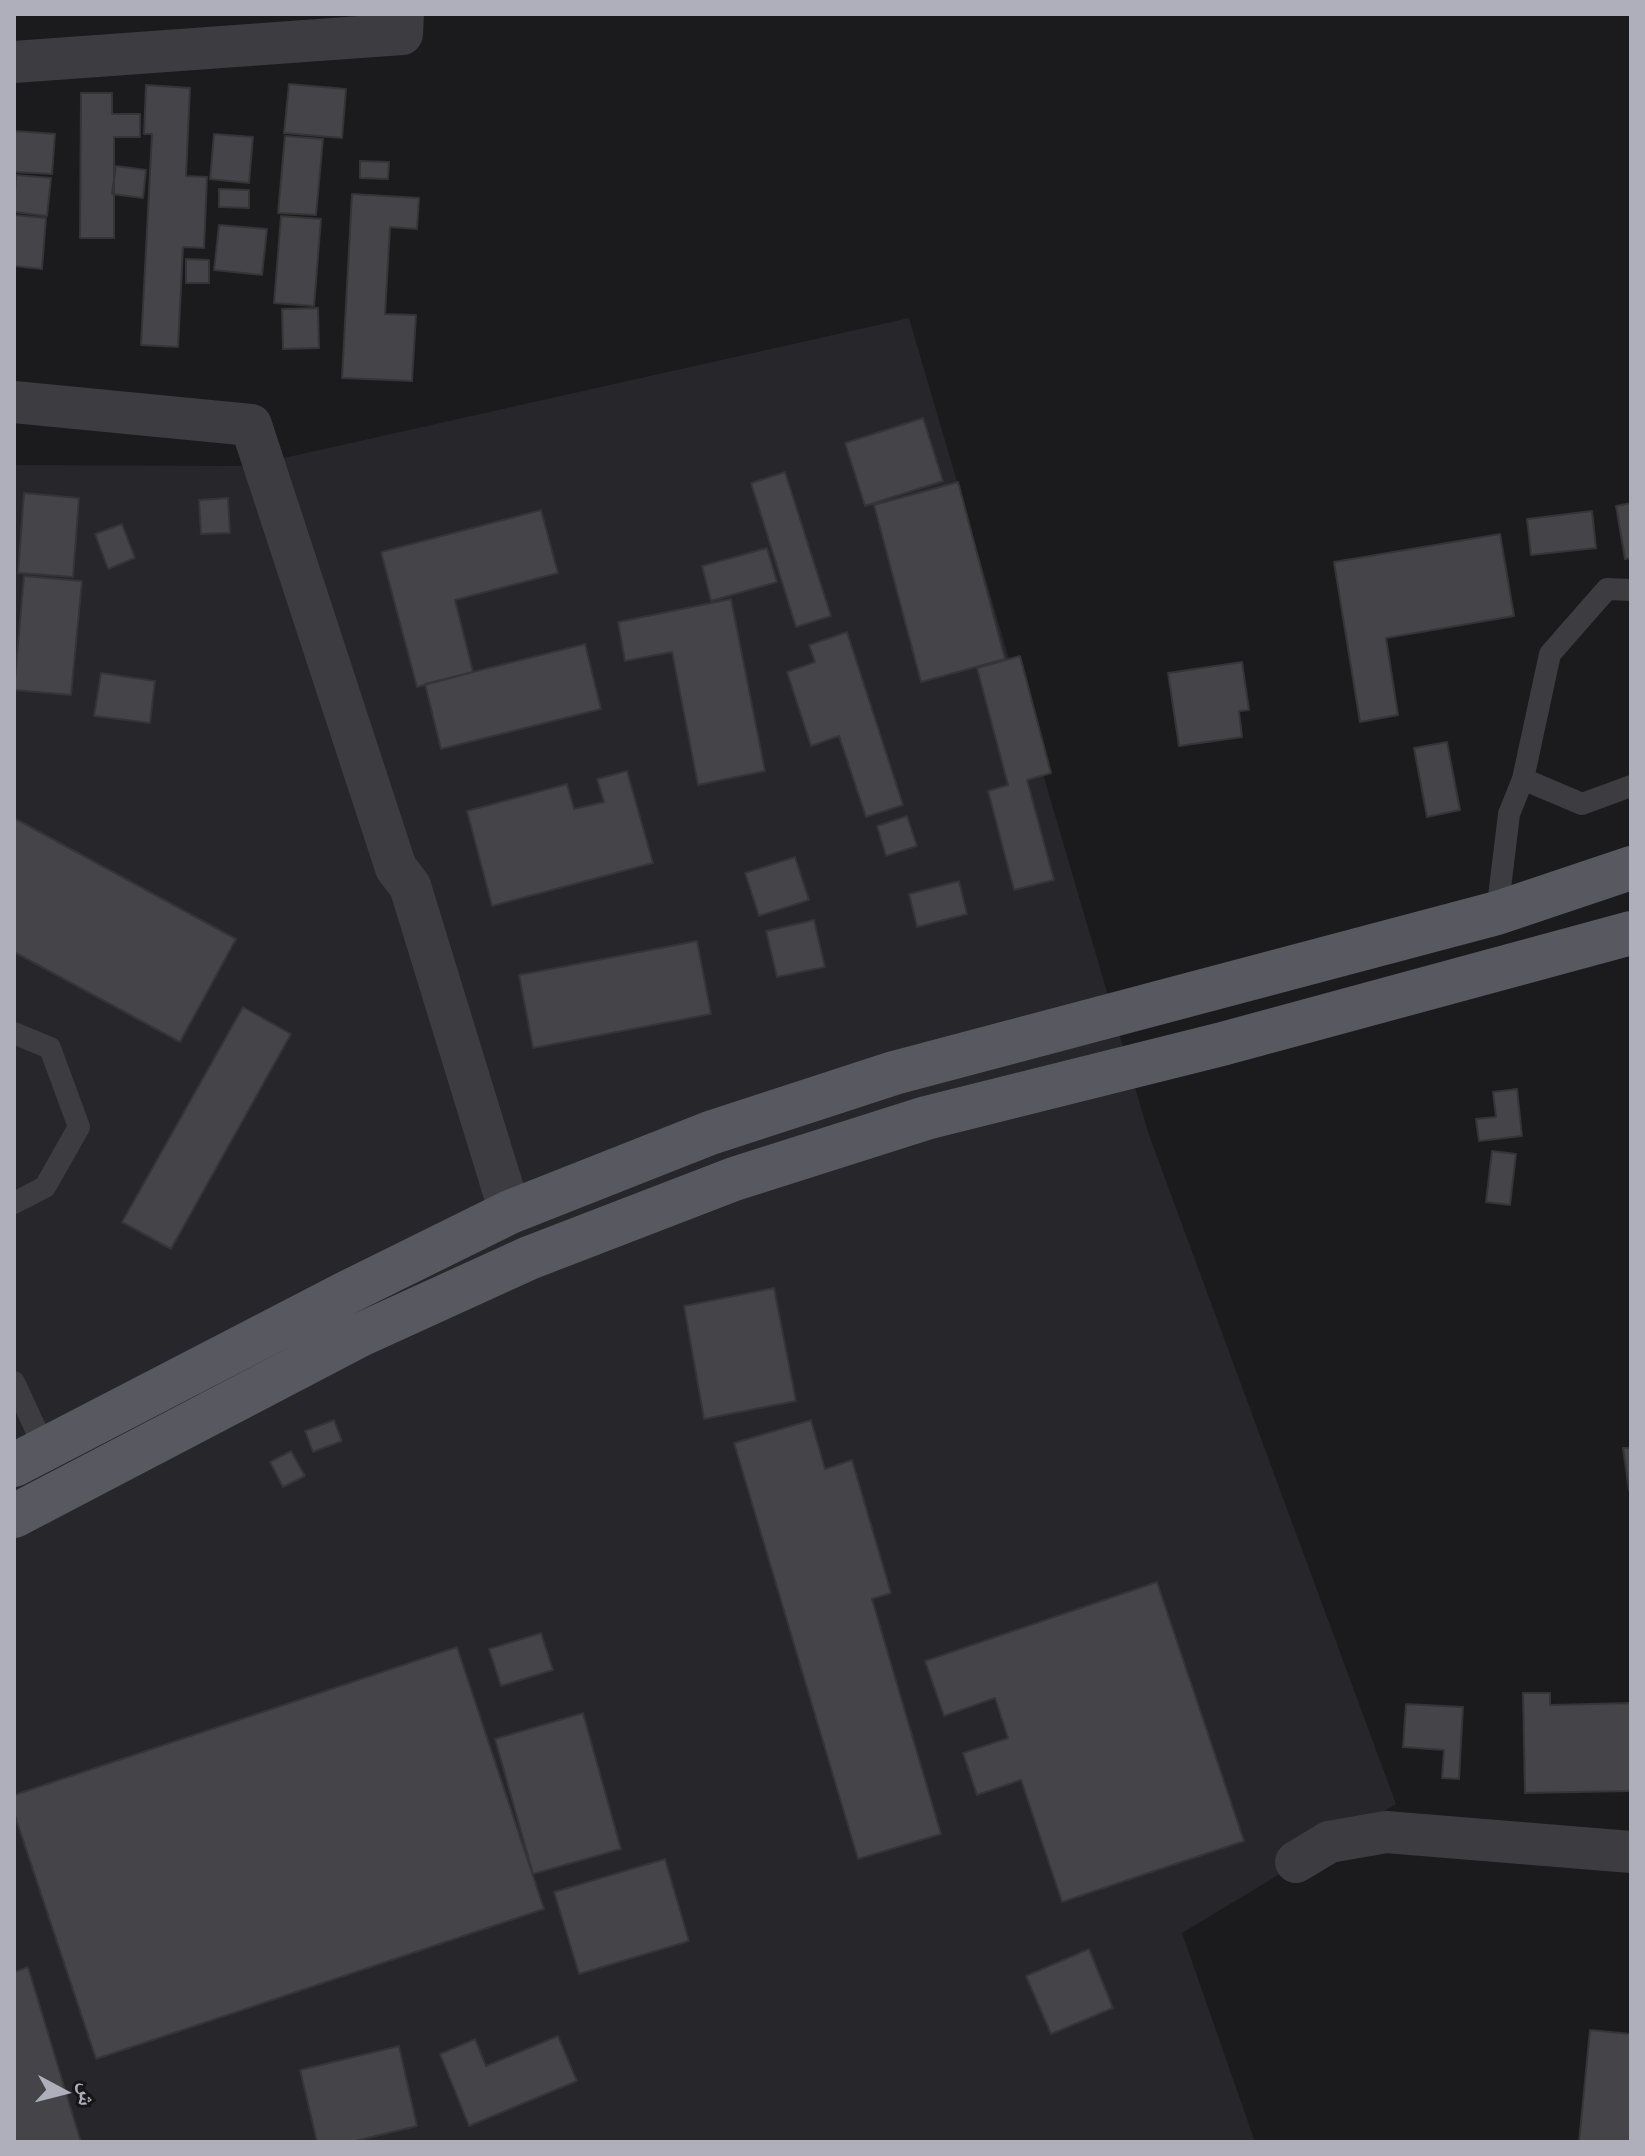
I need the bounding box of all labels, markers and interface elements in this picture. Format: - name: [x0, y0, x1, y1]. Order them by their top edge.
- north arrow: [24, 2052, 104, 2132]
- text: ش: [73, 2082, 103, 2108]

